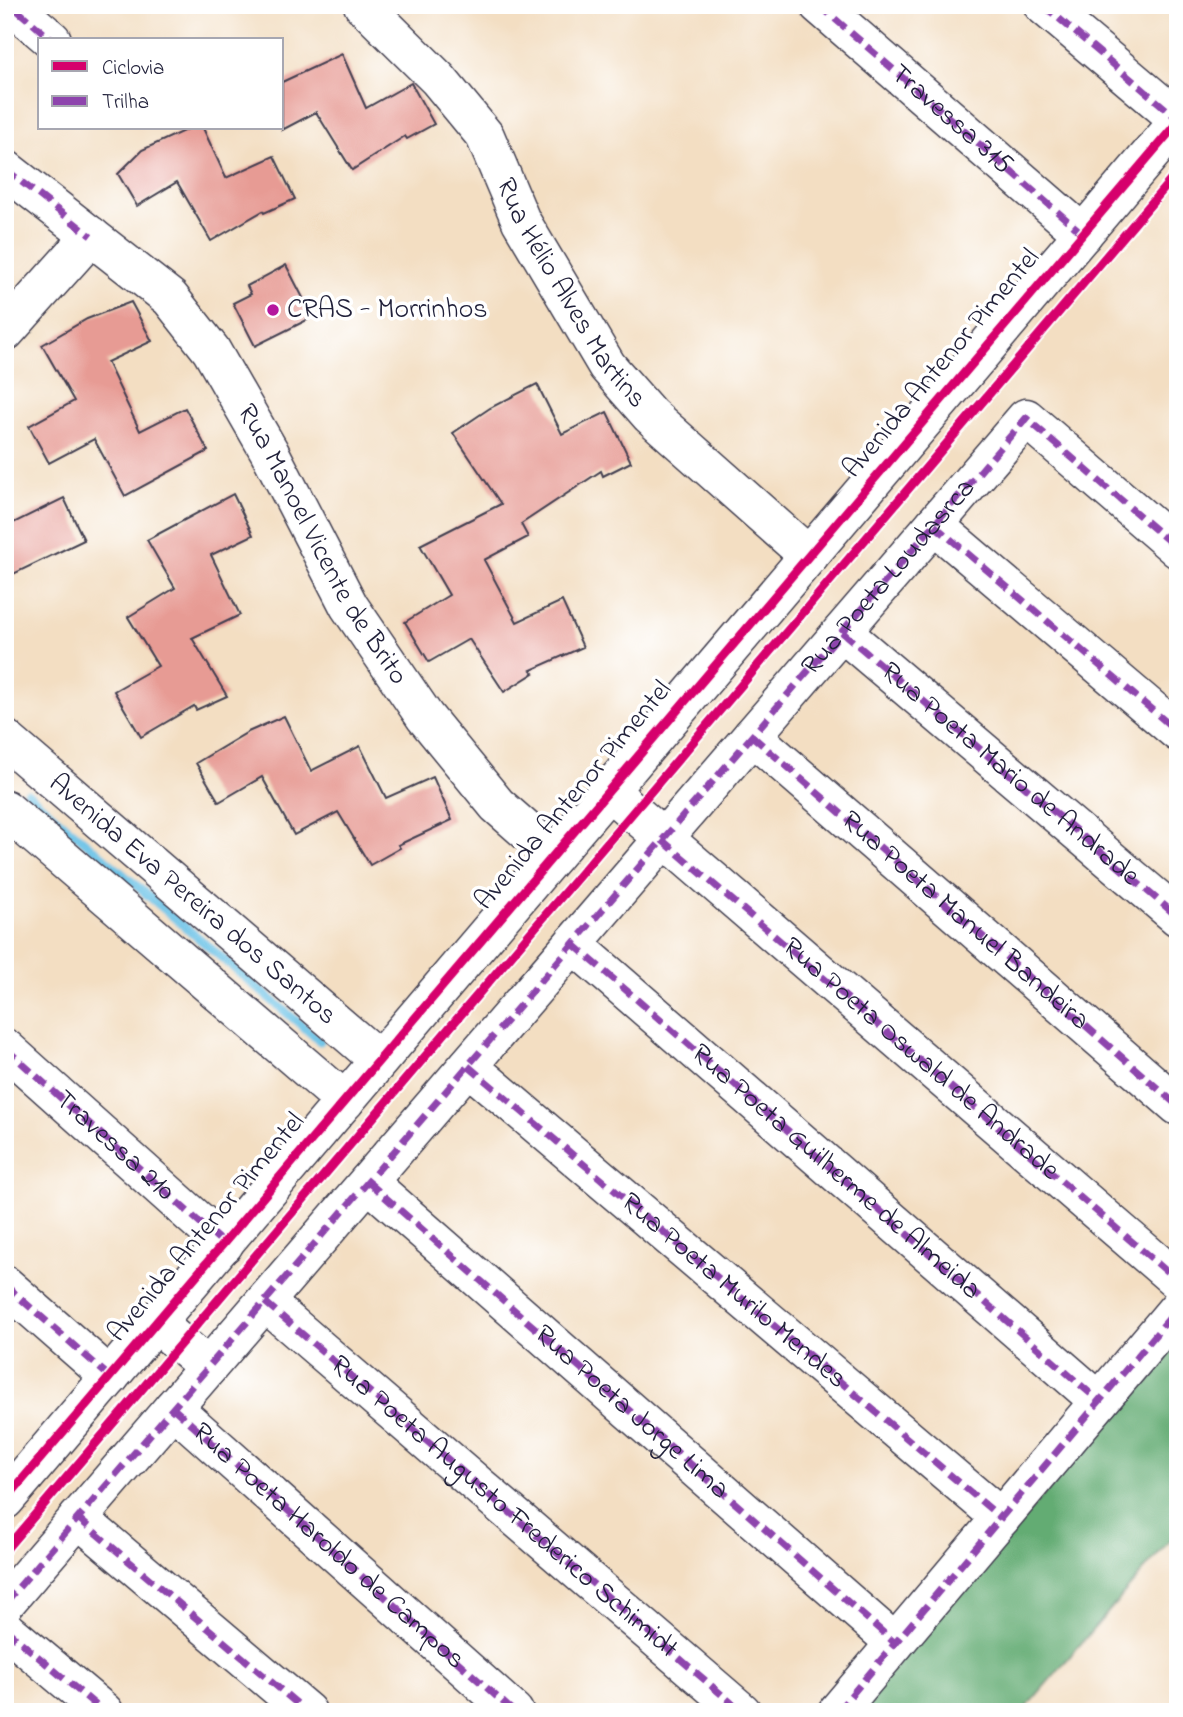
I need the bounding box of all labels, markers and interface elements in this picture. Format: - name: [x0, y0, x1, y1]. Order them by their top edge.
- legend: [38, 38, 284, 130]
- text: Ciclovia: [102, 54, 164, 84]
- street label: Travessa 315: [881, 55, 1022, 185]
- text: Trilha: [102, 88, 149, 118]
- street label: Rua Hélio Alves Martins: [485, 172, 656, 418]
- street label: Avenida Antenor Pimentel: [833, 240, 1051, 488]
- place label: CRAS - Morrinhos: [287, 290, 487, 331]
- marker: CRAS - Morrinhos: [265, 302, 281, 318]
- street label: Rua Manoel Vicente de Brito: [226, 397, 418, 694]
- street label: Rua Poeta Loudasrca: [792, 470, 986, 685]
- street label: Rua Poeta Mario de Andrade: [871, 652, 1149, 896]
- street label: Avenida Antenor Pimentel: [465, 672, 683, 920]
- street label: Avenida Eva Pereira dos Santos: [39, 764, 346, 1036]
- street label: Rua Poeta Manuel Bandeira: [831, 801, 1098, 1041]
- street label: Rua Poeta Oswald de Andrade: [773, 928, 1069, 1191]
- street label: Rua Poeta Guilherme de Almeida: [681, 1034, 990, 1310]
- street label: Travessa 210: [45, 1081, 184, 1211]
- street label: Avenida Antenor Pimentel: [98, 1104, 316, 1352]
- street label: Rua Poeta Murilo Mendes: [611, 1183, 856, 1399]
- street label: Rua Poeta Jorge Lima: [525, 1315, 738, 1510]
- street label: Rua Poeta Augusto Frederico Schimidt: [321, 1346, 687, 1669]
- street label: Rua Poeta Haroldo de Campos: [182, 1413, 474, 1680]

